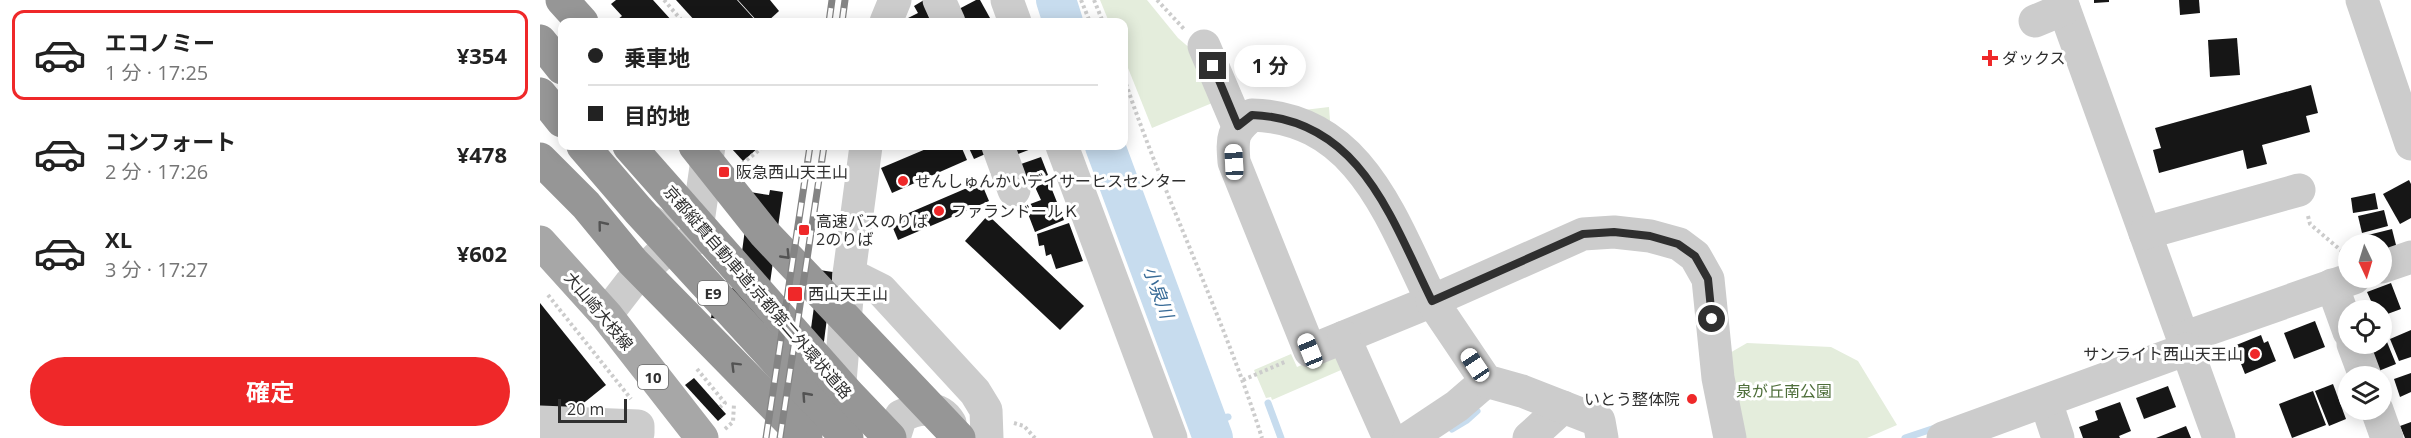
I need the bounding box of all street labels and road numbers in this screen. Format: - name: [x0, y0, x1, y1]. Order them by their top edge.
- street label: 京都縦貫自動車道;京都第二外環状道路: [659, 181, 857, 403]
- street label: 大山崎大枝線: [560, 267, 638, 355]
- road number: E9: [698, 281, 728, 305]
- road number: 10: [638, 365, 668, 389]

